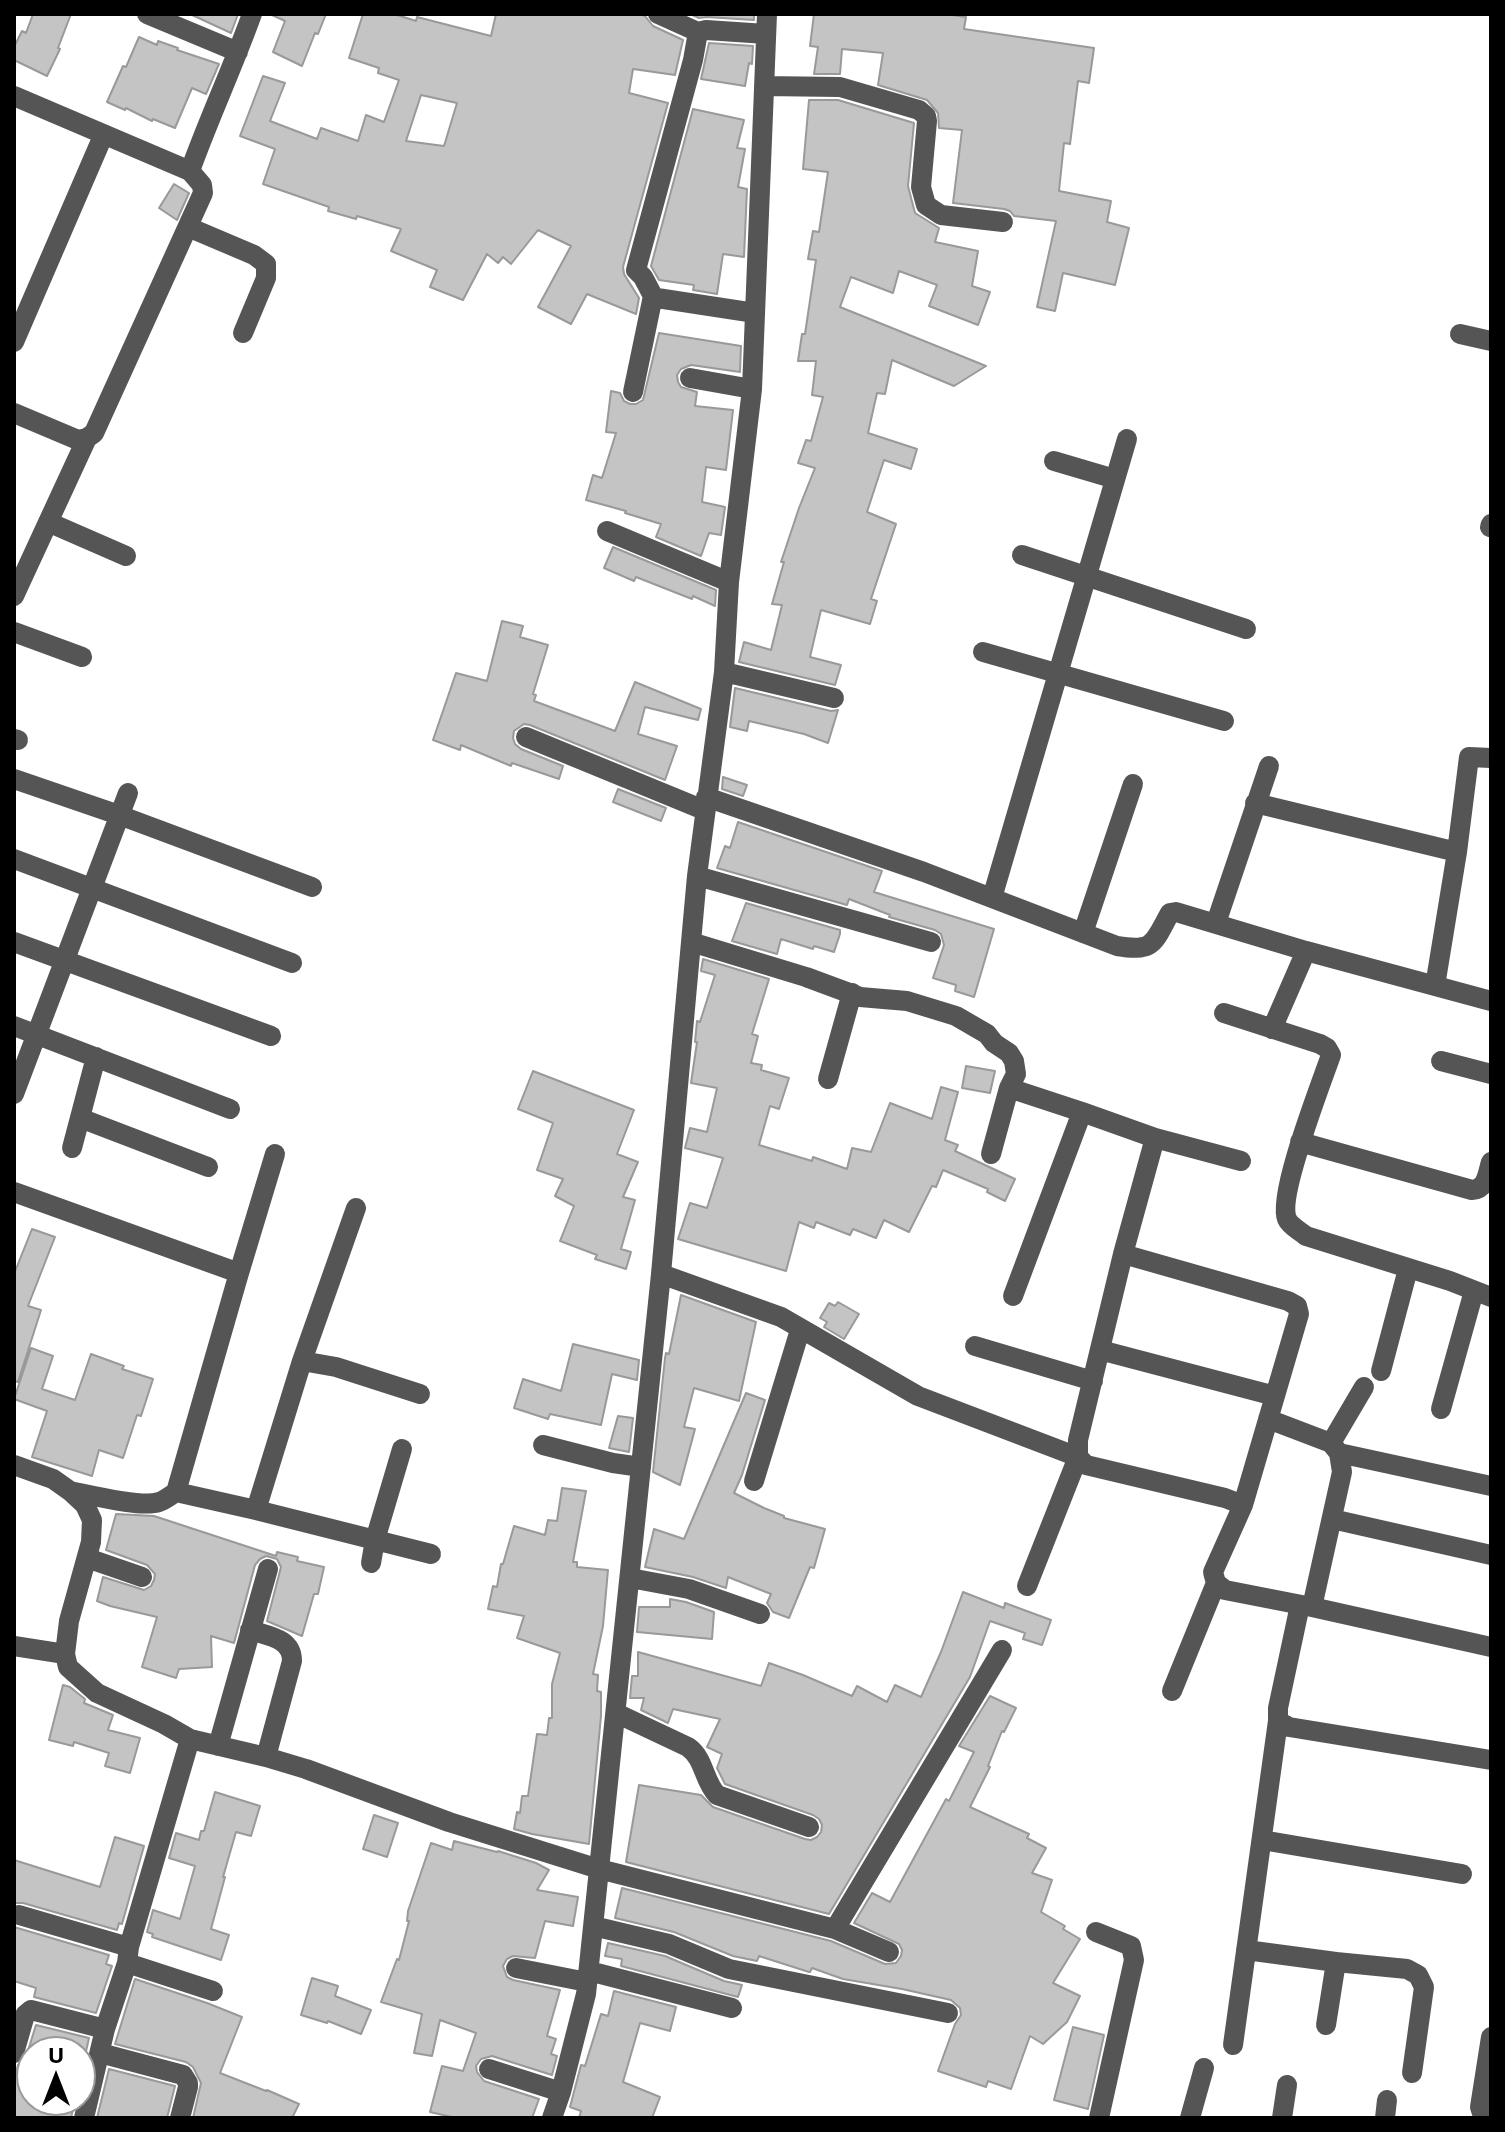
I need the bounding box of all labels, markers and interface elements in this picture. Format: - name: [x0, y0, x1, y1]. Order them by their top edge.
- north arrow: [16, 2036, 96, 2116]
- text: U: [48, 2039, 64, 2069]

